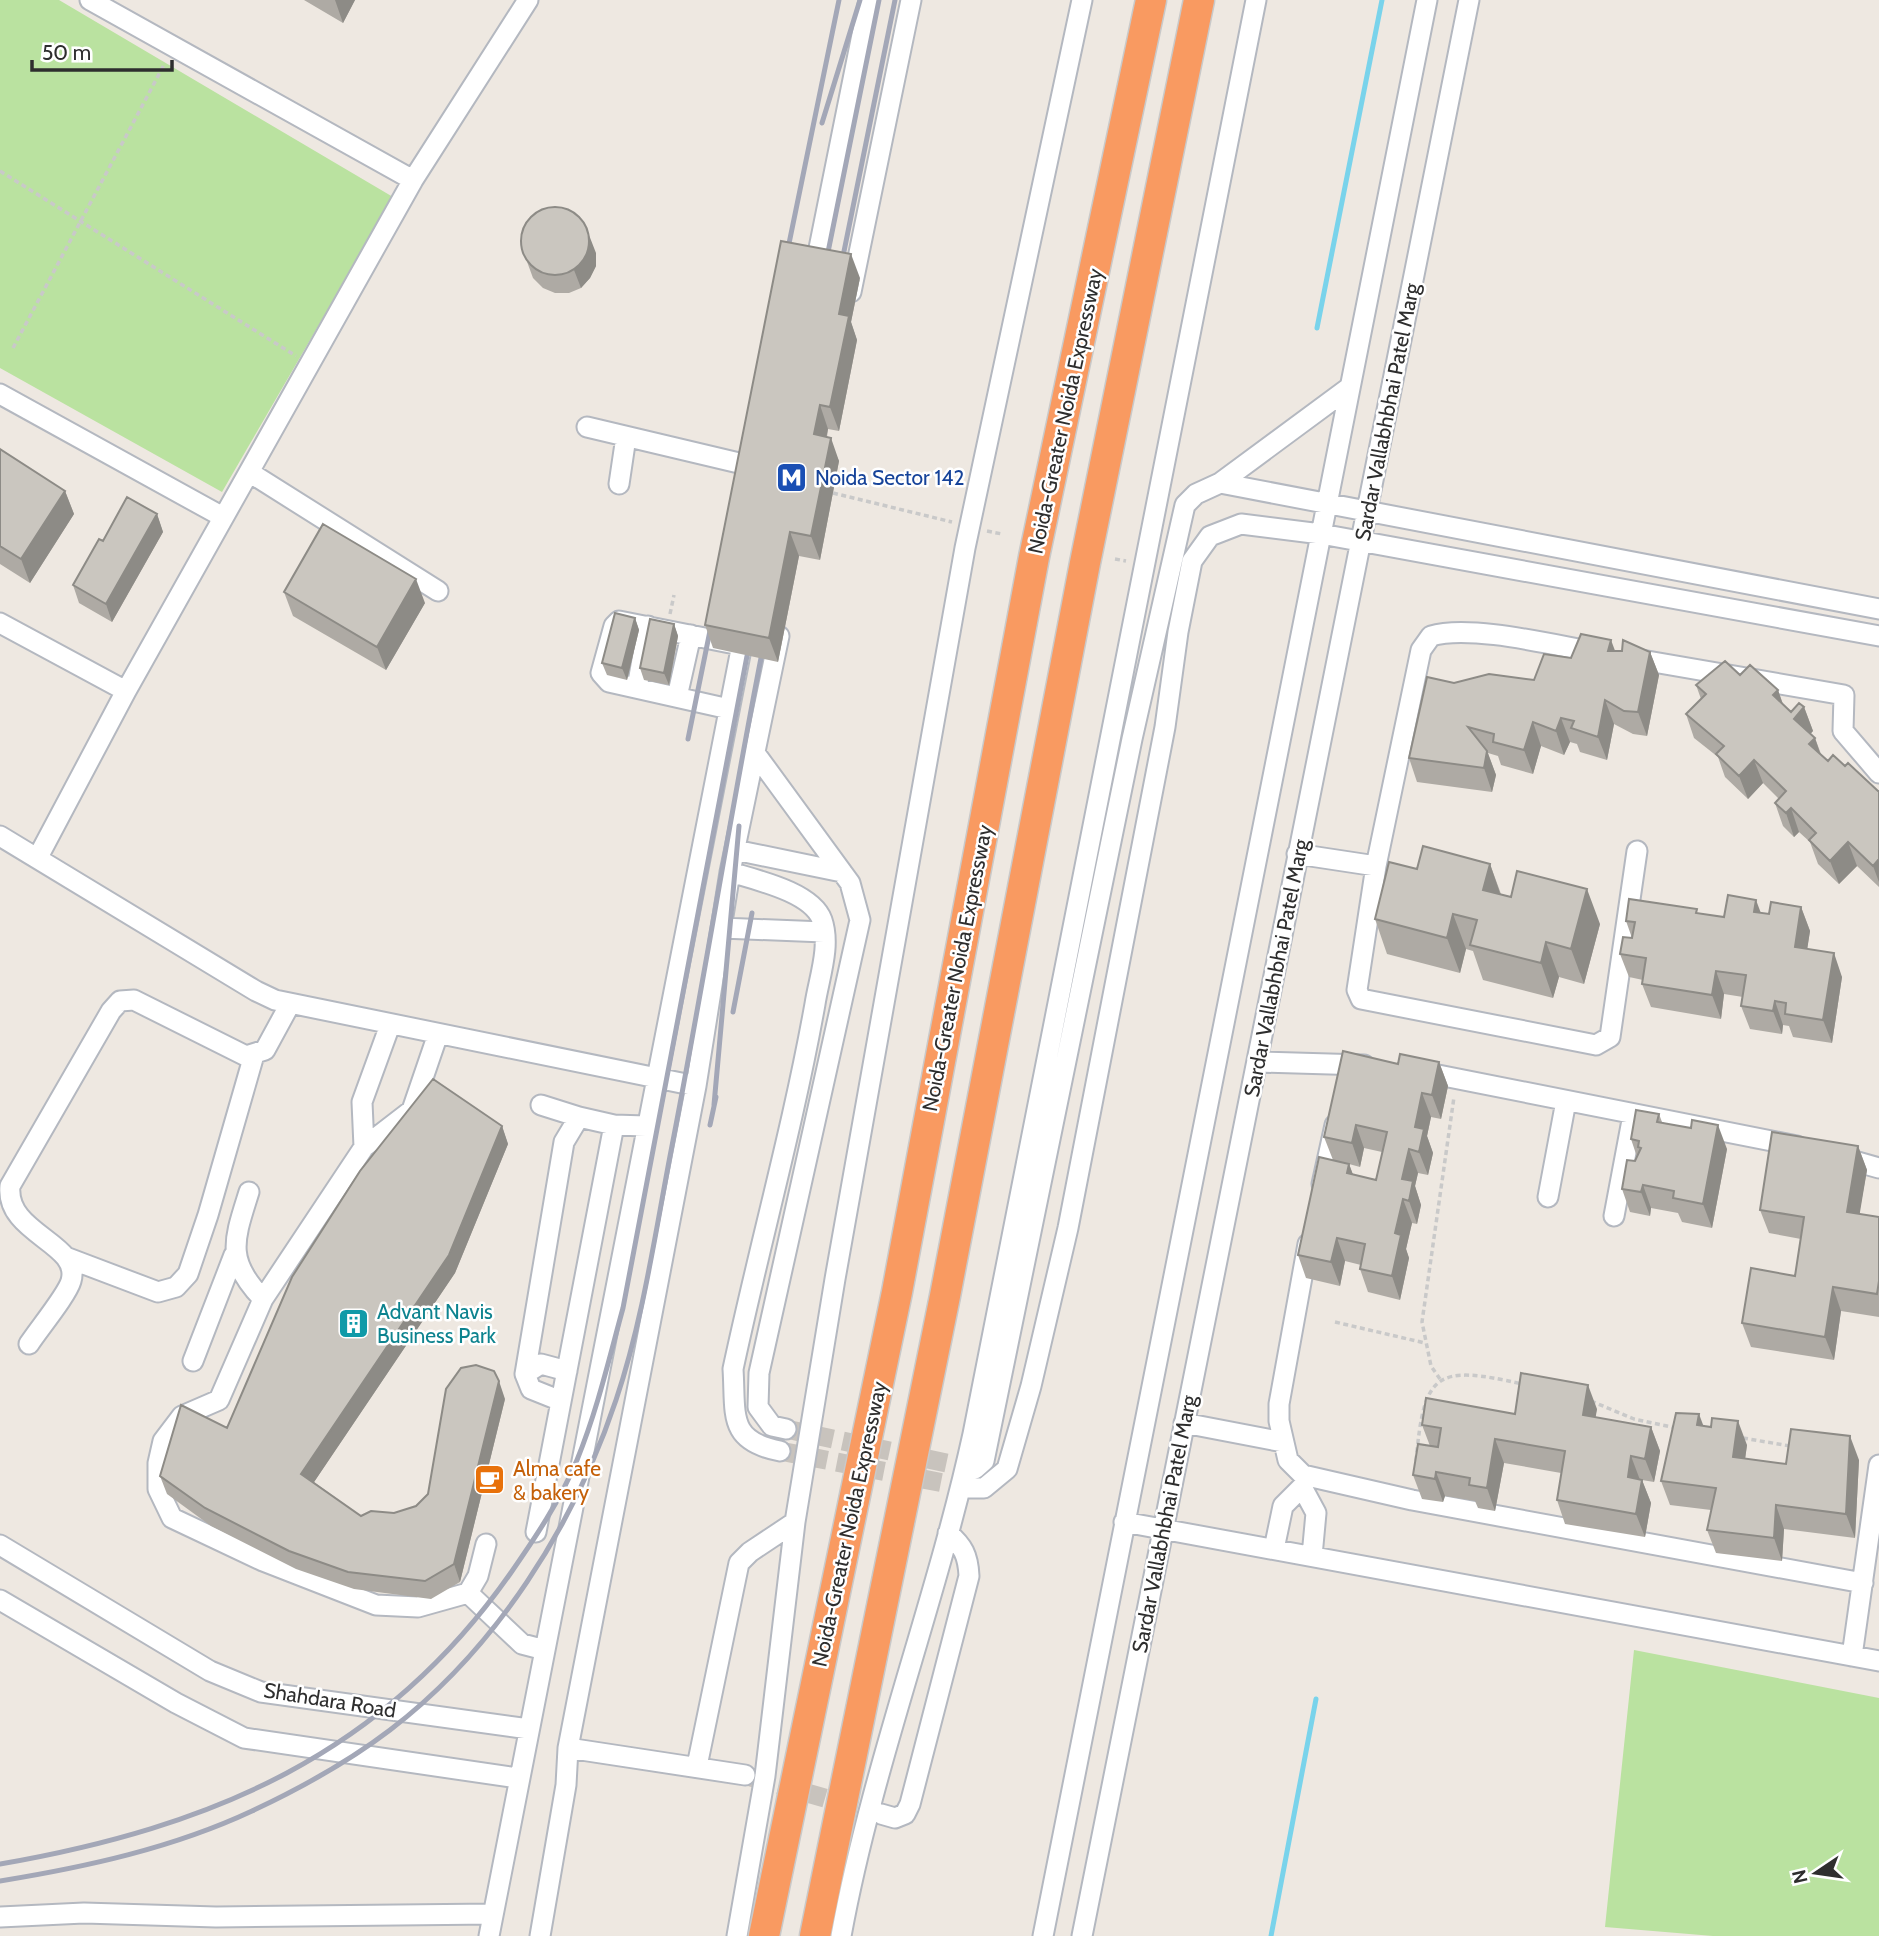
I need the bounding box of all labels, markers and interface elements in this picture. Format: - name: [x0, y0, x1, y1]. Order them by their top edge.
- scale bar: [32, 28, 172, 72]
- text: 50 m: [42, 40, 91, 65]
- street label: Noida-Greater Noida Expressway: [1022, 266, 1108, 556]
- street label: Sardar Vallabhbhai Patel Marg: [1350, 280, 1424, 543]
- metro station icon: Noida Sector 142: [775, 460, 809, 494]
- place label: Noida Sector 142: [815, 465, 964, 490]
- street label: Noida-Greater Noida Expressway: [917, 822, 997, 1113]
- street label: Sardar Vallabhbhai Patel Marg: [1239, 836, 1313, 1099]
- place label: Advant Navis Business Park: [377, 1299, 497, 1348]
- building icon: Advant Navis Business Park: [337, 1306, 371, 1340]
- street label: Noida-Greater Noida Expressway: [806, 1379, 892, 1669]
- street label: Sardar Vallabhbhai Patel Marg: [1127, 1392, 1201, 1655]
- place label: Alma cafe & bakery: [513, 1456, 601, 1505]
- cafe icon: Alma cafe & bakery: [473, 1463, 507, 1497]
- street label: Shahdara Road: [262, 1677, 398, 1723]
- north arrow: [1781, 1838, 1851, 1908]
- text: N: [1787, 1868, 1813, 1886]

